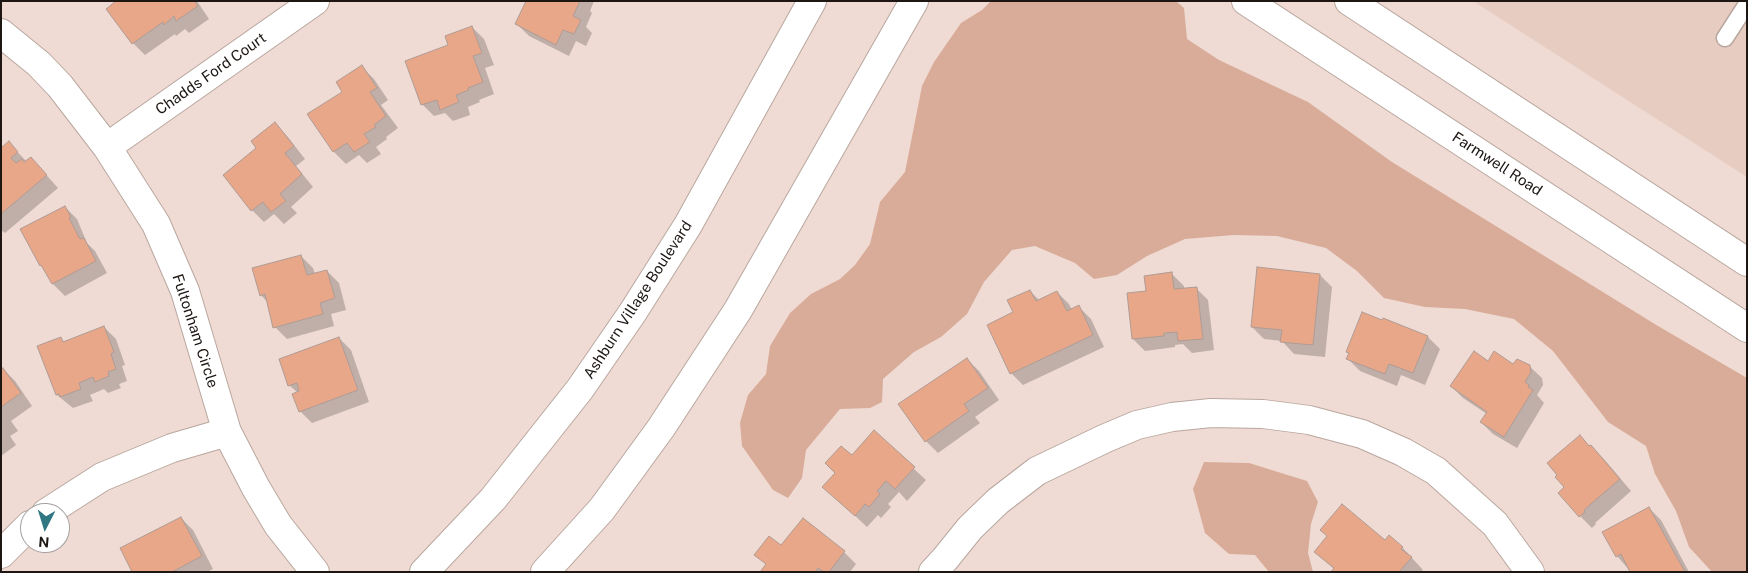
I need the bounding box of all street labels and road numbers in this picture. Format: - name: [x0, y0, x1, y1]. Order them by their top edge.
- street label: Chadds Ford Court: [152, 29, 270, 119]
- street label: Farmwell Road: [1449, 128, 1545, 200]
- street label: Ashburn Village Boulevard: [580, 218, 696, 382]
- street label: Fultonham Circle: [168, 272, 222, 390]

